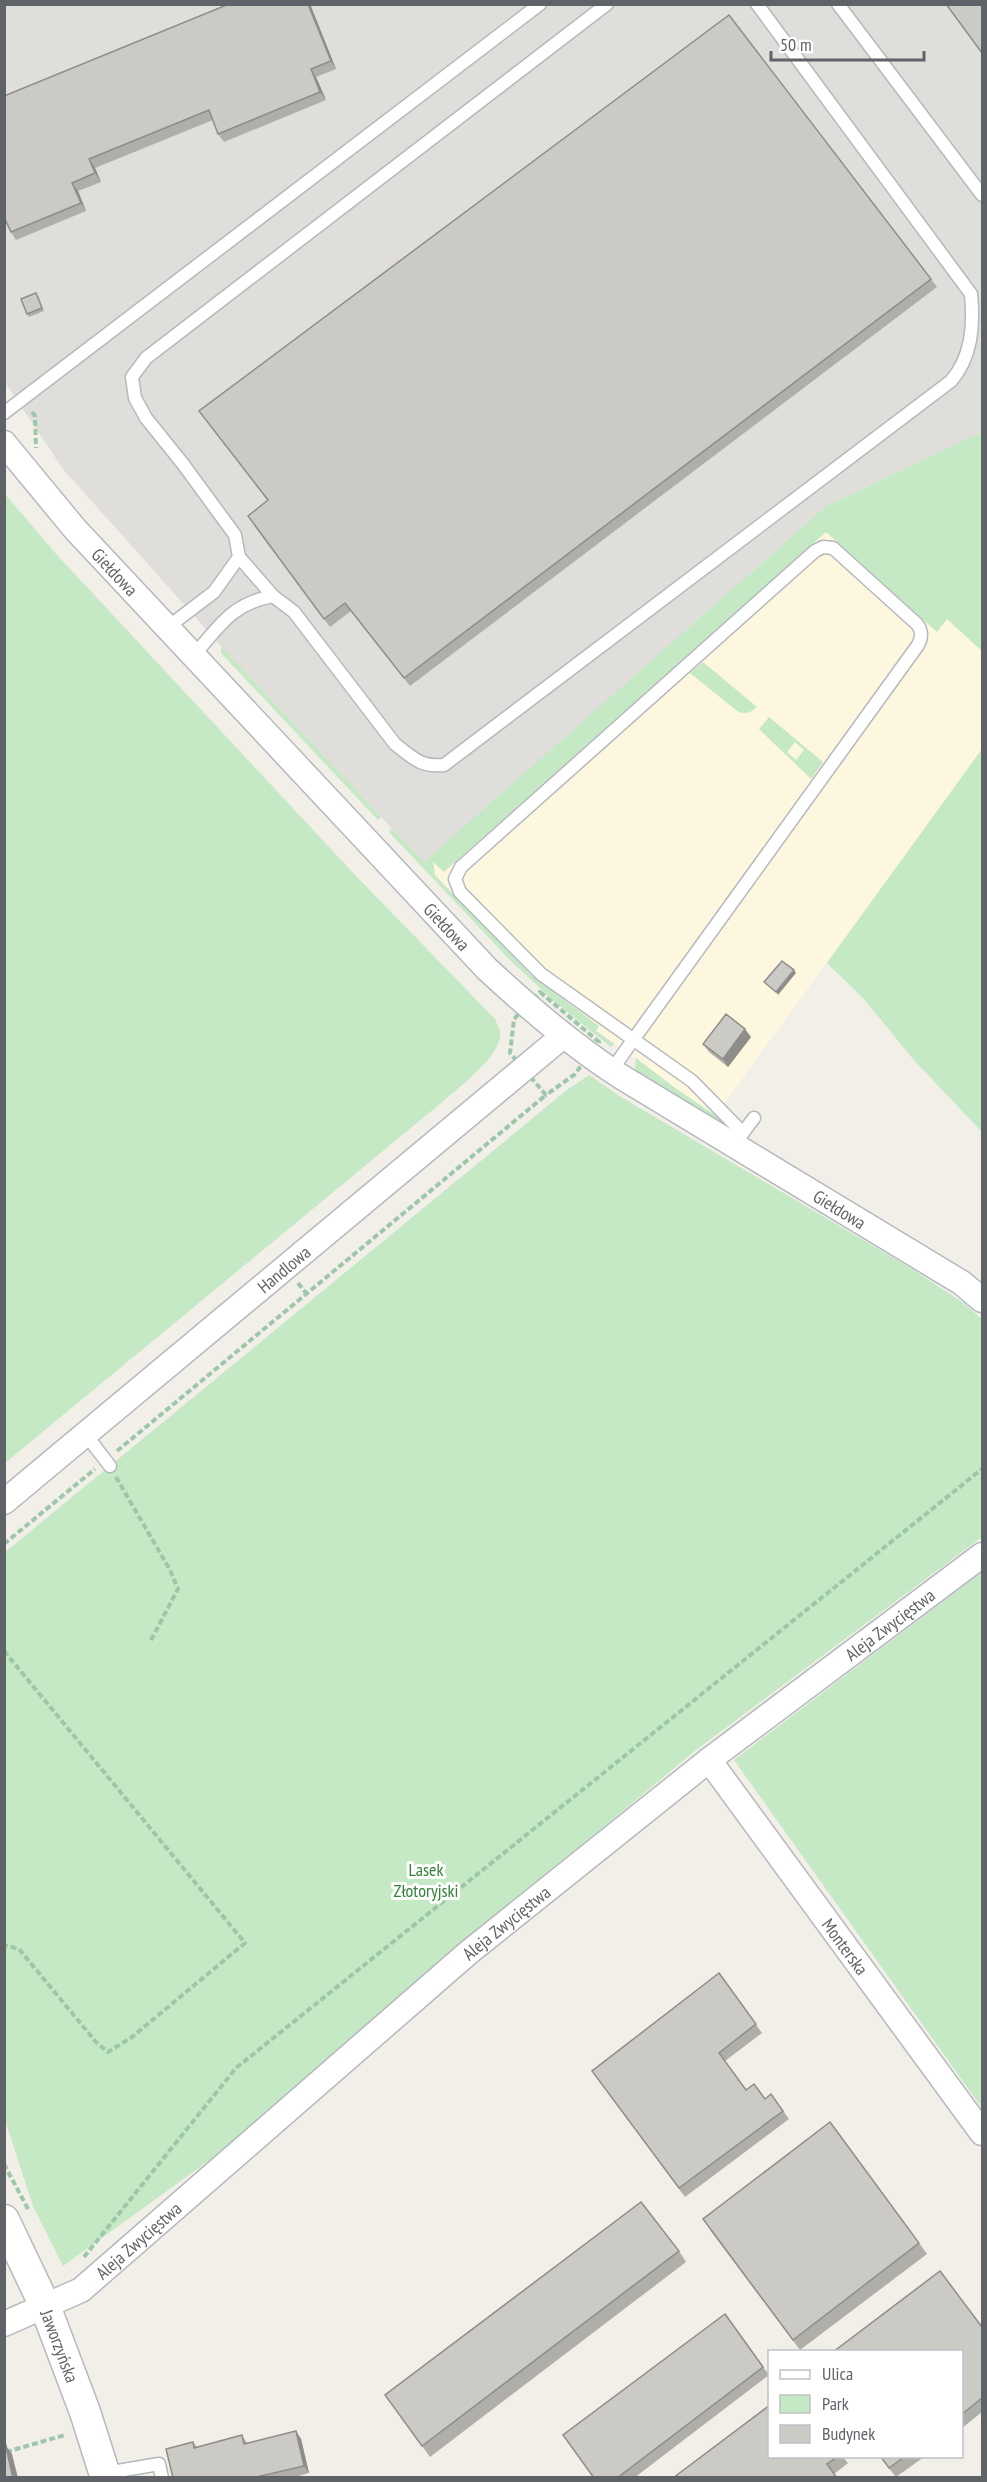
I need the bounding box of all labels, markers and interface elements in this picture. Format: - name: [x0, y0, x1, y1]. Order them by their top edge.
- scale bar: [771, 24, 924, 62]
- text: 50 m: [780, 33, 812, 56]
- street label: Giełdowa: [87, 543, 143, 601]
- street label: Giełdowa: [419, 898, 475, 955]
- street label: Giełdowa: [809, 1184, 870, 1234]
- street label: Handlowa: [252, 1240, 315, 1298]
- street label: Aleja Zwycięstwa: [840, 1583, 939, 1666]
- park label: Lasek Złotoryjski: [393, 1858, 459, 1902]
- street label: Aleja Zwycięstwa: [457, 1880, 555, 1965]
- street label: Monterska: [817, 1914, 874, 1979]
- street label: Aleja Zwycięstwa: [90, 2197, 186, 2284]
- street label: Jaworzyńska: [36, 2305, 84, 2386]
- legend: [768, 2350, 963, 2458]
- text: Ulica: [822, 2362, 853, 2385]
- text: Park: [822, 2392, 849, 2415]
- text: Budynek: [822, 2422, 875, 2445]

